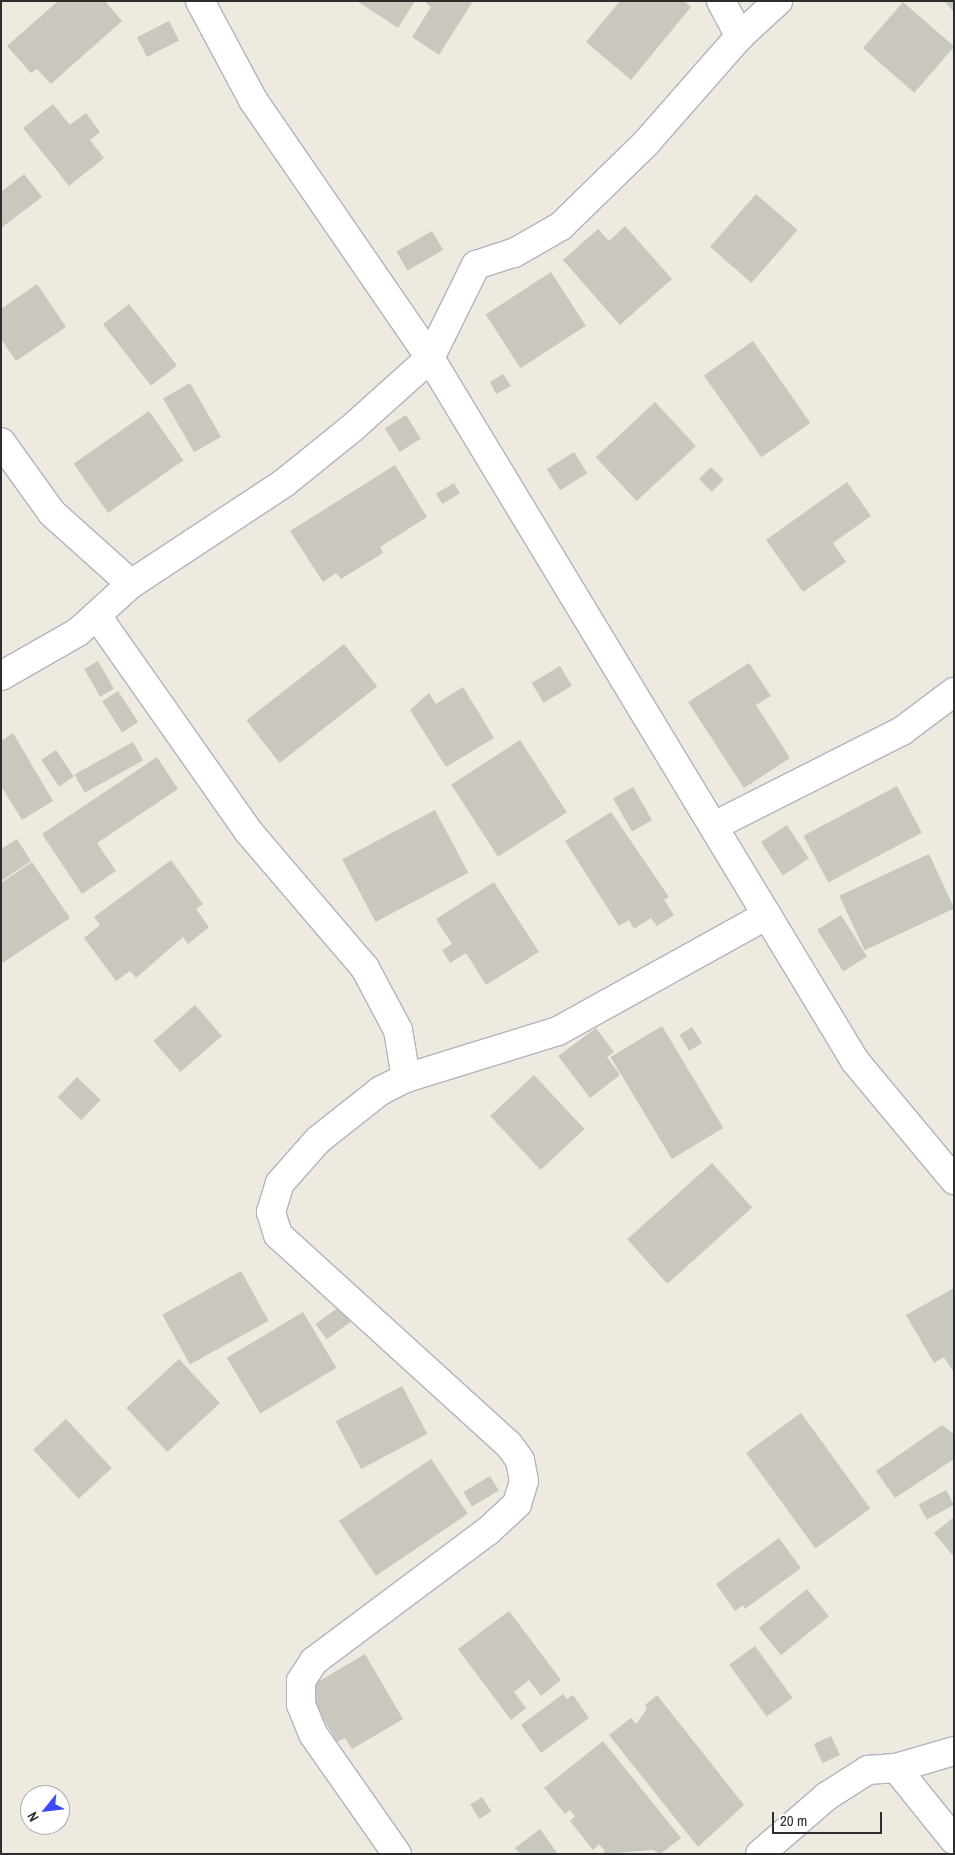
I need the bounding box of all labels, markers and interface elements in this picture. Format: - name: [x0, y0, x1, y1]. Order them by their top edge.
- north arrow: [20, 1785, 70, 1835]
- scale bar: [775, 1802, 885, 1834]
- text: N: [23, 1809, 43, 1825]
- text: 20 m: [780, 1810, 807, 1831]

